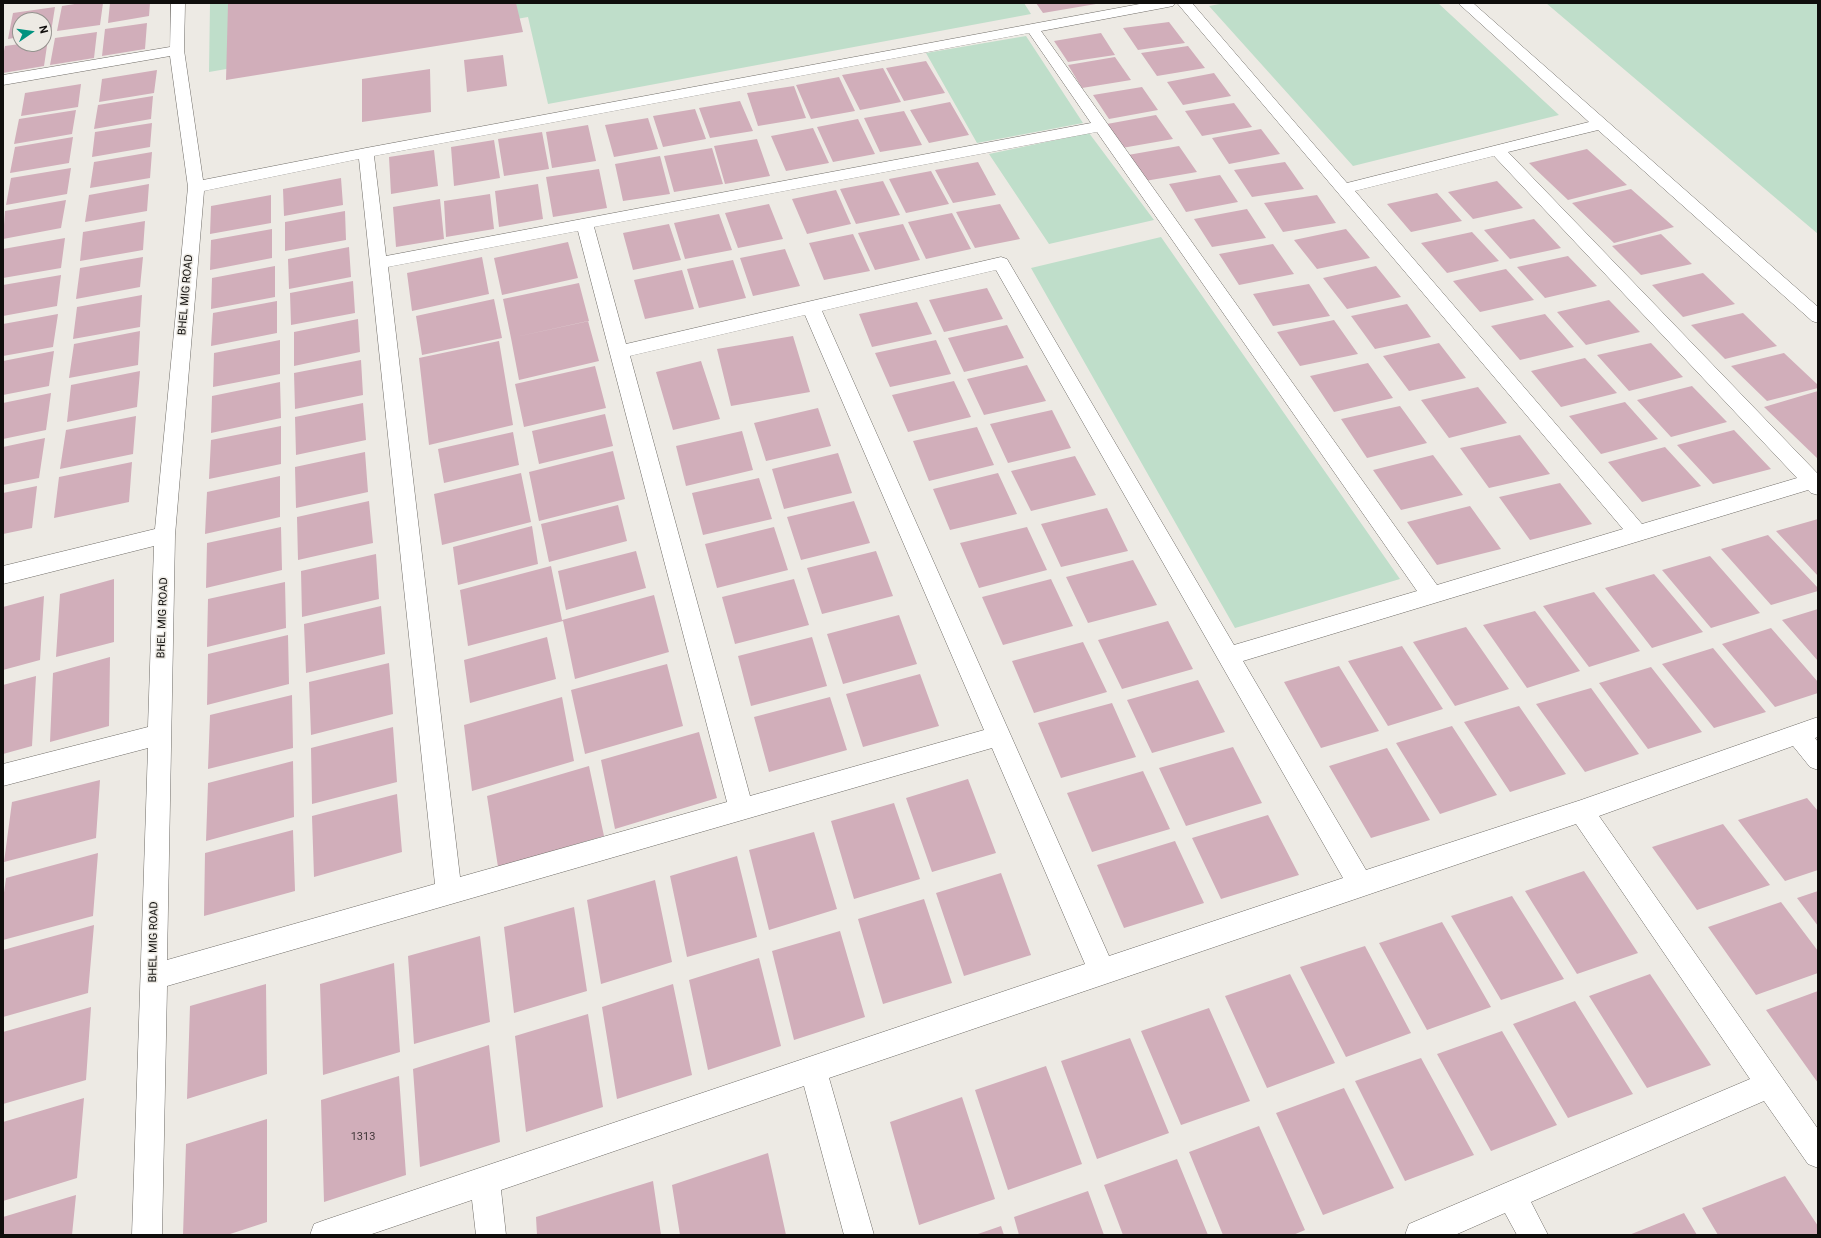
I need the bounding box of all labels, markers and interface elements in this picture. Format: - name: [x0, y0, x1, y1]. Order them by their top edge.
- north arrow: [12, 12, 52, 52]
- text: N: [36, 24, 50, 35]
- street label: BHEL MIG ROAD: [176, 254, 196, 336]
- street label: BHEL MIG ROAD: [155, 577, 171, 659]
- street label: BHEL MIG ROAD: [147, 901, 161, 983]
- house number: 1313: [351, 1130, 375, 1144]

